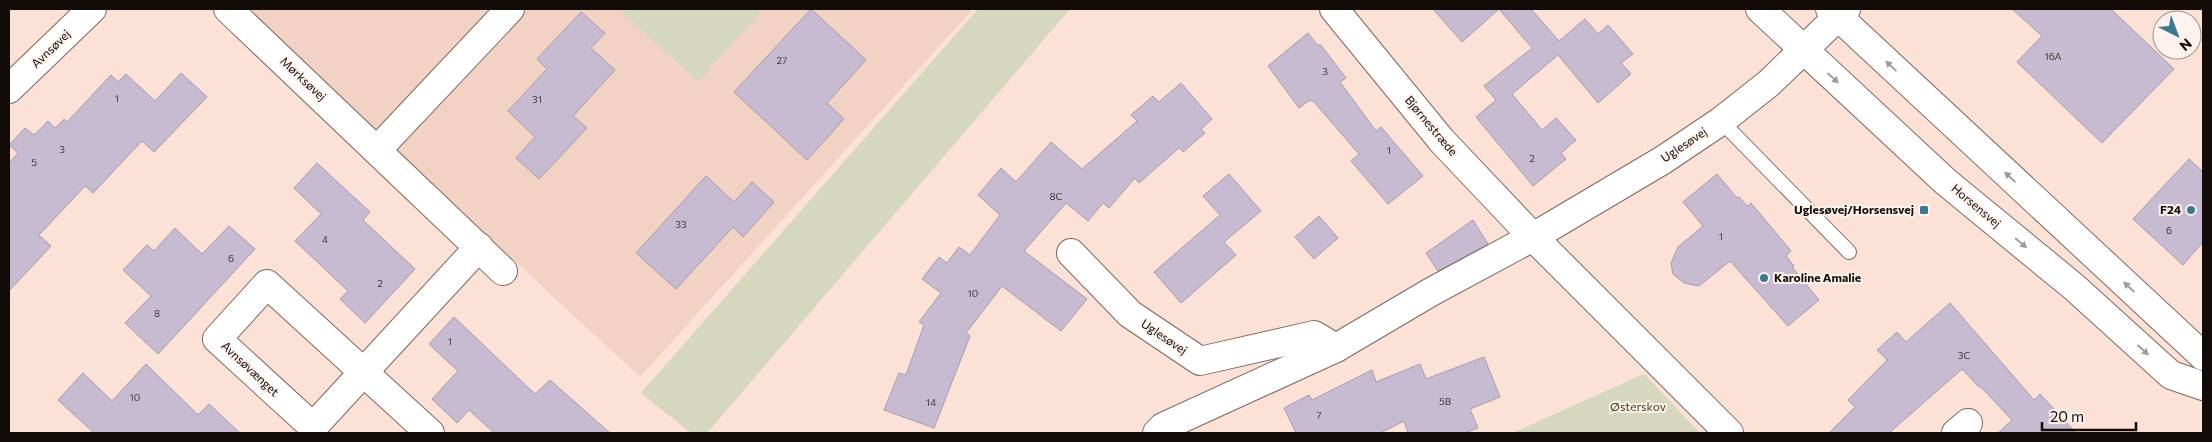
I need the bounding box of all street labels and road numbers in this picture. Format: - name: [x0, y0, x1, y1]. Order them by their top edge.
- street label: Avnsøvej: [28, 26, 73, 70]
- street label: Mørksøvej: [278, 53, 330, 103]
- street label: Bjørnestræde: [1403, 92, 1461, 158]
- street label: Uglesøvej: [1658, 124, 1709, 165]
- street label: Horsensvej: [1949, 181, 2004, 230]
- street label: Uglesøvej: [1139, 316, 1190, 357]
- street label: Avnsøvænget: [219, 338, 282, 399]

